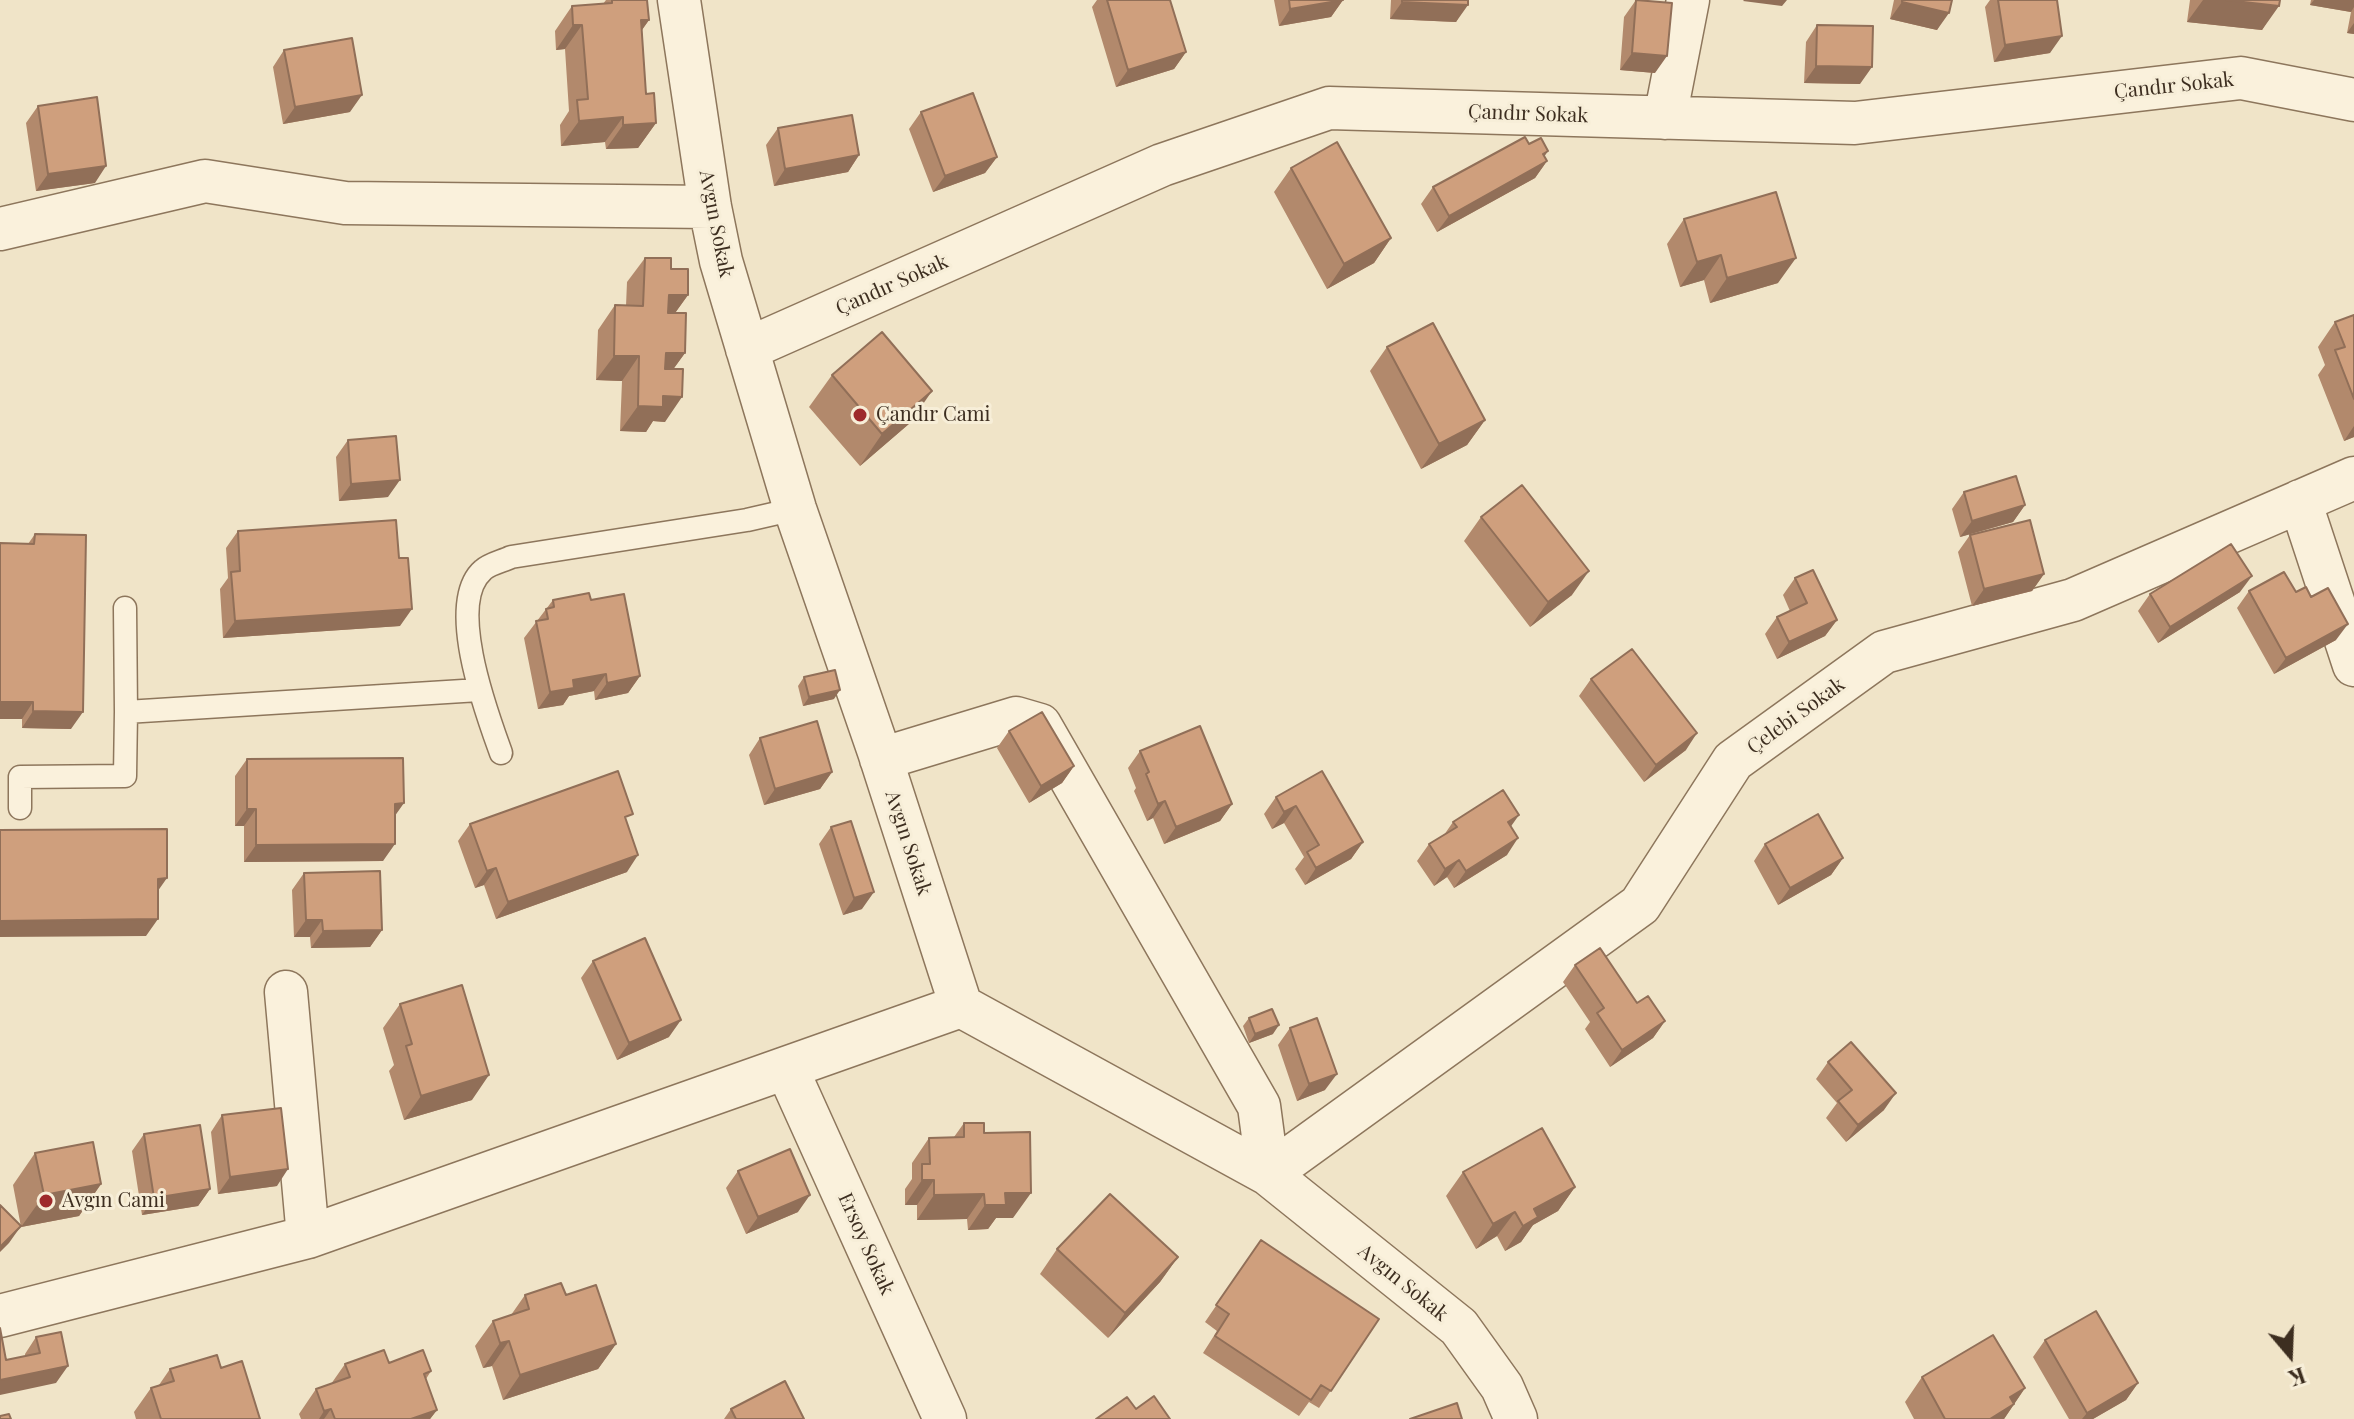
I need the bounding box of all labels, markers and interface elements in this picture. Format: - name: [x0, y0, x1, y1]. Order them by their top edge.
- street label: Çandır Sokak: [2113, 68, 2235, 104]
- street label: Çandır Sokak: [1467, 100, 1589, 128]
- street label: Avgın Sokak: [694, 168, 738, 280]
- street label: Çandır Sokak: [832, 250, 952, 320]
- place label: Çandır Cami: [876, 403, 990, 427]
- marker: Çandır Cami: [851, 406, 869, 424]
- street label: Çelebi Sokak: [1742, 673, 1850, 759]
- street label: Avgın Sokak: [880, 788, 936, 898]
- place label: Avgın Cami: [62, 1189, 165, 1213]
- street label: Ersoy Sokak: [833, 1189, 899, 1299]
- marker: Avgın Cami: [37, 1192, 55, 1210]
- street label: Avgın Sokak: [1353, 1239, 1453, 1327]
- north arrow: [2250, 1315, 2330, 1395]
- text: K: [2285, 1361, 2310, 1394]

